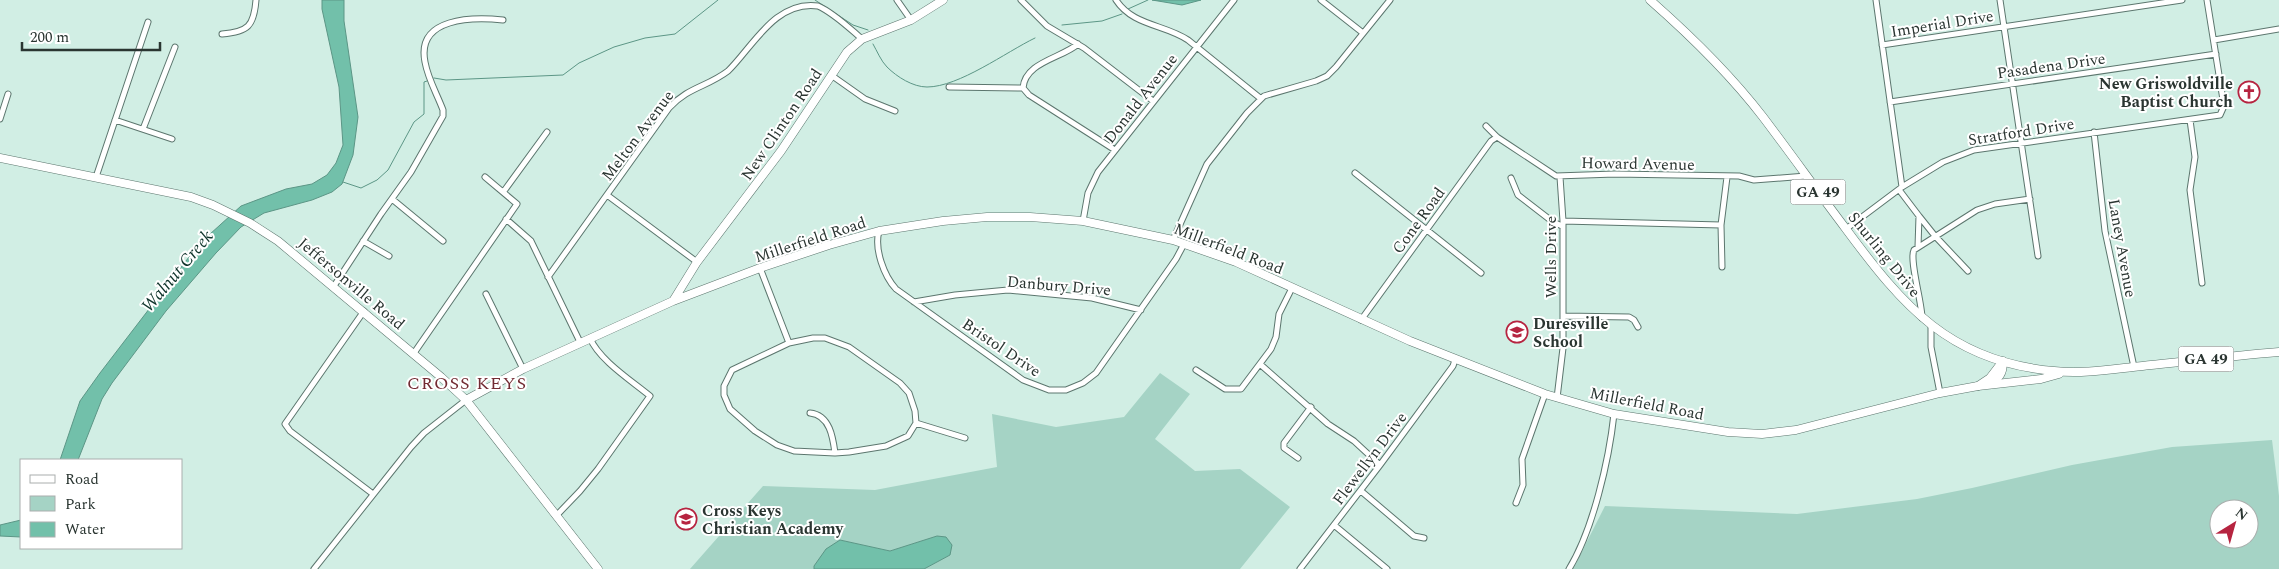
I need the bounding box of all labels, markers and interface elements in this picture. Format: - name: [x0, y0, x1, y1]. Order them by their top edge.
- street label: Imperial Drive: [1889, 4, 1995, 44]
- scale bar: [22, 20, 160, 52]
- text: 200 m: [30, 26, 69, 49]
- street label: Pasadena Drive: [1995, 46, 2107, 85]
- street label: Donald Avenue: [1098, 48, 1184, 149]
- street label: New Clinton Road: [735, 64, 828, 186]
- place label: New Griswoldville Baptist Church: [2099, 72, 2233, 114]
- church icon: New Griswoldville Baptist Church: [2237, 80, 2261, 104]
- street label: Melton Avenue: [596, 85, 680, 186]
- street label: Stratford Drive: [1966, 112, 2076, 152]
- street label: Howard Avenue: [1581, 151, 1695, 177]
- road number: GA 49: [1790, 180, 1846, 204]
- street label: Cone Road: [1386, 182, 1451, 259]
- street label: Laney Avenue: [2102, 197, 2142, 299]
- street label: Shurling Drive: [1842, 207, 1926, 303]
- street label: Millerfield Road: [751, 211, 869, 269]
- street label: Wells Drive: [1539, 216, 1563, 298]
- street label: Millerfield Road: [1170, 217, 1287, 281]
- water label: Walnut Creek: [135, 224, 221, 319]
- street label: Jeffersonville Road: [293, 232, 410, 336]
- street label: Danbury Drive: [1006, 269, 1112, 303]
- street label: Bristol Drive: [957, 312, 1046, 383]
- place label: Duresville School: [1533, 312, 1608, 354]
- school or university icon: Duresville School: [1505, 320, 1529, 344]
- road number: GA 49: [2178, 346, 2234, 372]
- district label: CROSS KEYS: [407, 370, 527, 397]
- street label: Millerfield Road: [1588, 381, 1706, 427]
- street label: Flewellyn Drive: [1327, 407, 1413, 510]
- legend: [20, 459, 182, 549]
- text: Road: [65, 468, 99, 491]
- text: Park: [65, 493, 96, 516]
- place label: Cross Keys Christian Academy: [702, 499, 845, 541]
- north arrow: [2209, 499, 2259, 549]
- text: N: [2231, 502, 2252, 526]
- school or university icon: Cross Keys Christian Academy: [674, 507, 698, 531]
- text: Water: [65, 518, 105, 541]

